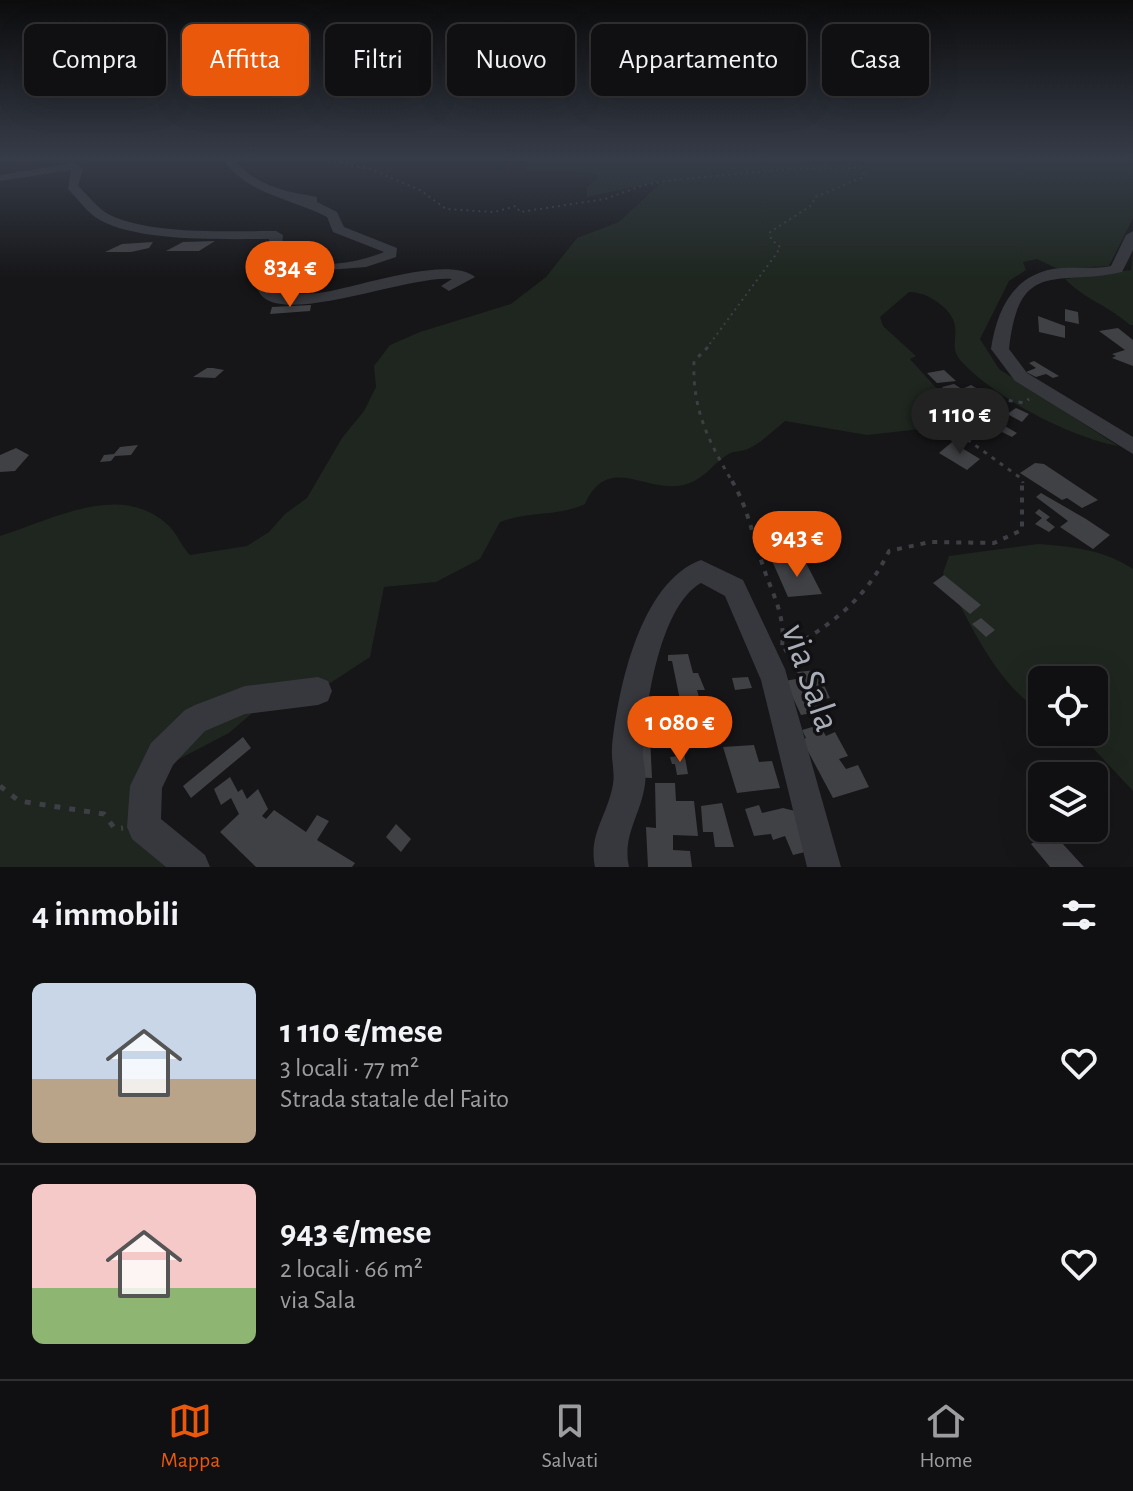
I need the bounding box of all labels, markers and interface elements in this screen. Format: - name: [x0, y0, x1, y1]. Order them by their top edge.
- chip: Compra: [24, 24, 166, 96]
- chip: Affitta: [182, 24, 309, 96]
- chip: Filtri: [325, 24, 431, 96]
- chip: Nuovo: [447, 24, 575, 96]
- chip: Appartamento: [591, 24, 806, 96]
- chip: Casa: [822, 24, 929, 96]
- pin: 834 €: [234, 241, 346, 309]
- text: 834 €: [263, 254, 317, 280]
- pin: 1 110 €: [886, 388, 1034, 456]
- text: 1 110 €: [929, 401, 991, 427]
- pin: 943 €: [741, 511, 853, 579]
- text: 943 €: [771, 524, 823, 550]
- street label: via Sala: [774, 619, 846, 737]
- map controls: [1028, 666, 1108, 842]
- button: locate: [1028, 666, 1108, 746]
- pin: 1 080 €: [606, 696, 754, 764]
- text: 1 080 €: [645, 709, 715, 735]
- button: layers: [1028, 762, 1108, 842]
- icon: filters: [1057, 893, 1101, 937]
- text: 4 immobili: [32, 898, 179, 932]
- icon: home: [96, 1015, 192, 1111]
- text: 1 110 €/mese: [280, 1015, 443, 1049]
- icon: heart: [1057, 1041, 1101, 1085]
- text: 3 locali · 77 m²: [280, 1055, 419, 1081]
- text: Strada statale del Faito: [280, 1086, 509, 1112]
- icon: home: [96, 1216, 192, 1312]
- text: 943 €/mese: [280, 1216, 431, 1250]
- icon: heart: [1057, 1242, 1101, 1286]
- text: 2 locali · 66 m²: [280, 1256, 423, 1282]
- text: via Sala: [280, 1287, 356, 1313]
- tab: Mappa: [161, 1399, 220, 1473]
- tab: Salvati: [541, 1399, 598, 1473]
- tab: Home: [920, 1399, 972, 1473]

